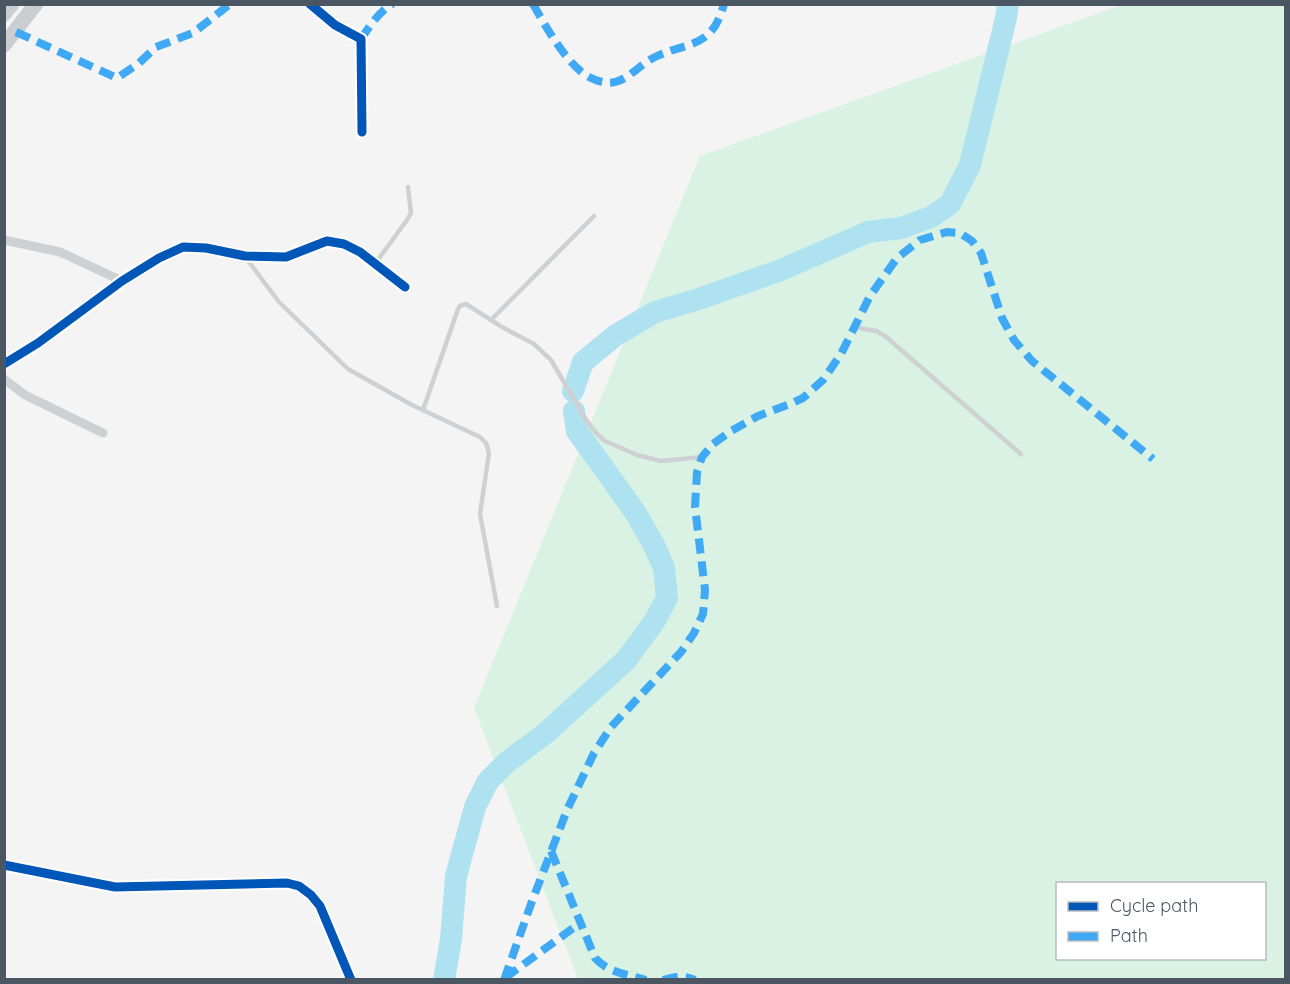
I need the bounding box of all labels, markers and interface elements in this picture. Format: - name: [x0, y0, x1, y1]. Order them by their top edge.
- legend: [1056, 882, 1266, 960]
- text: Cycle path: [1110, 894, 1198, 917]
- text: Path: [1110, 924, 1148, 947]

